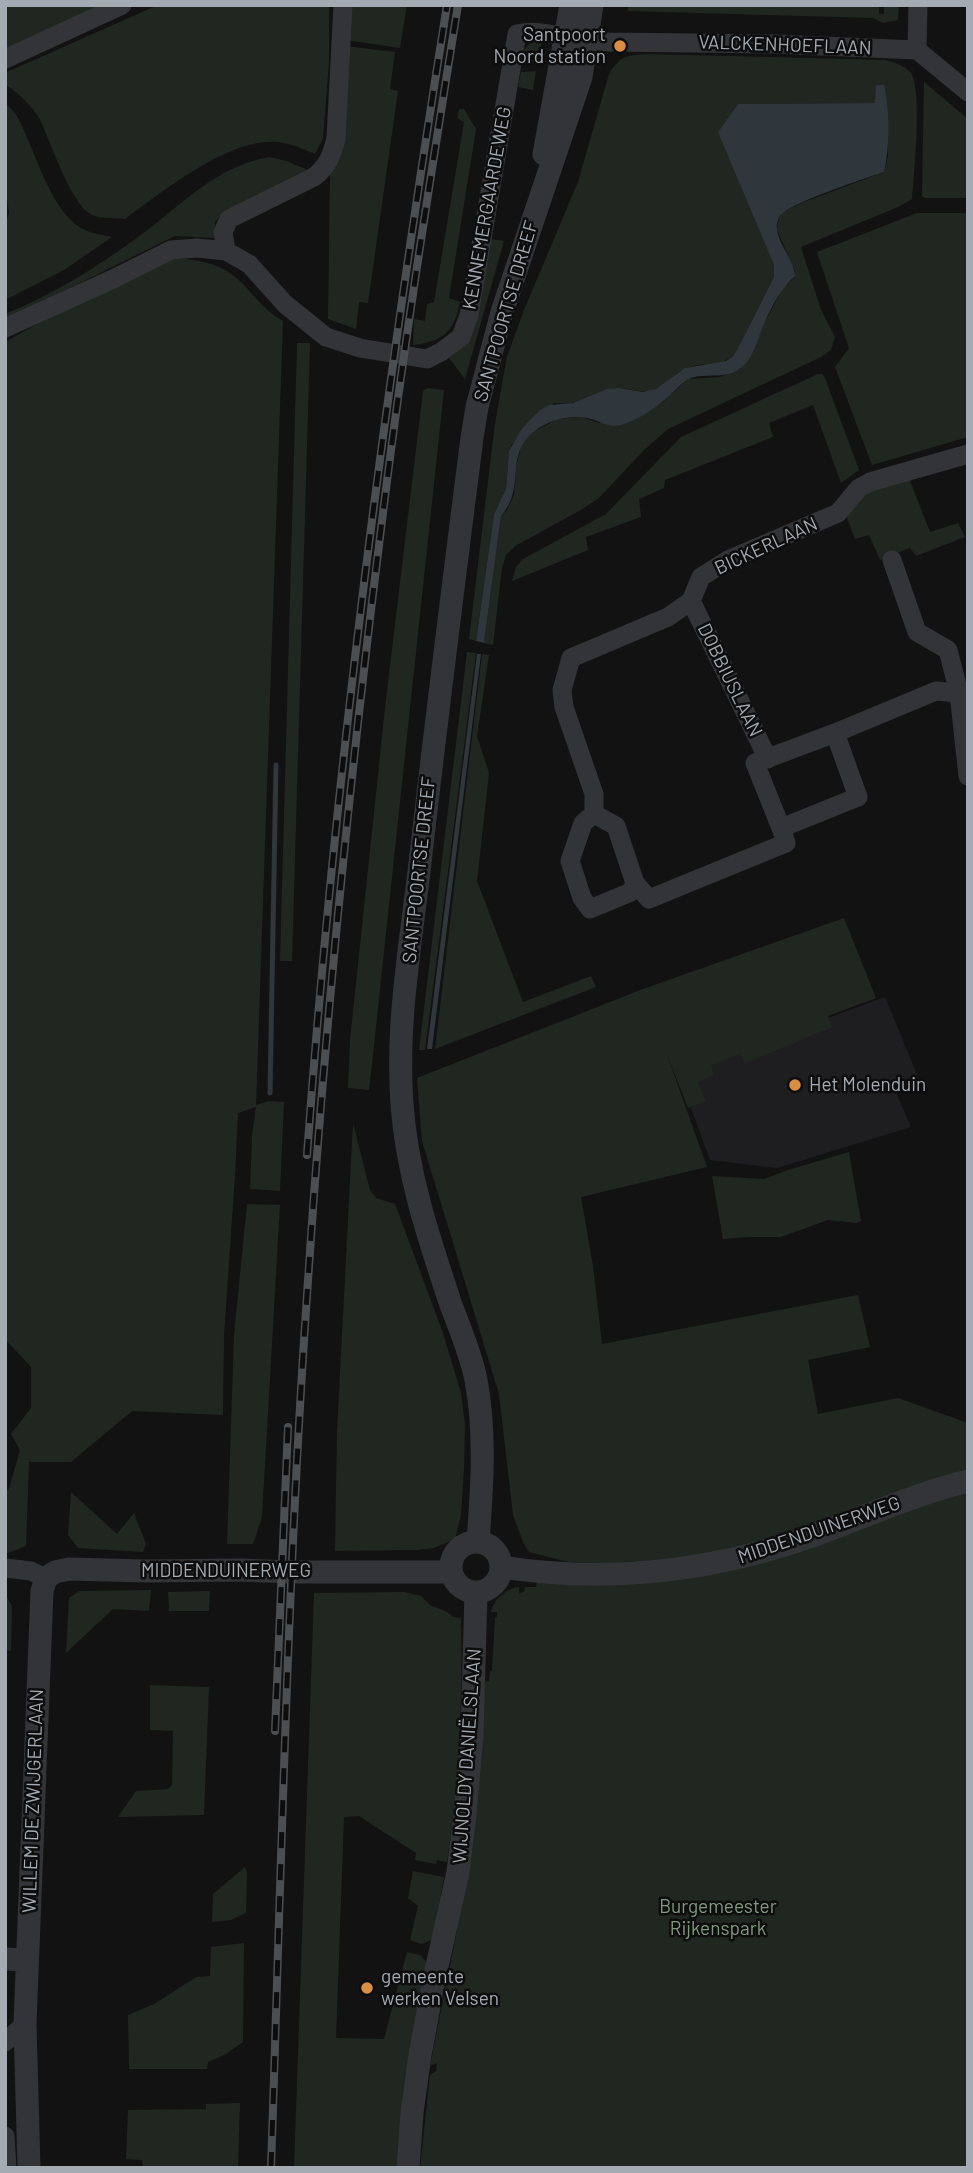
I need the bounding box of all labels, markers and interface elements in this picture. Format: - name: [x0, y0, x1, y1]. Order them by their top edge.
- place label: Santpoort Noord station: [493, 24, 606, 68]
- street label: VALCKENHOEFLAAN: [698, 31, 872, 59]
- marker: Santpoort Noord station: [612, 38, 628, 54]
- street label: KENNEMERGAARDEWEG: [458, 105, 516, 311]
- street label: SANTPOORTSE DREEF: [469, 218, 543, 404]
- street label: BICKERLAAN: [711, 512, 821, 580]
- street label: DOBBIUSLAAN: [693, 620, 767, 740]
- street label: SANTPOORTSE DREEF: [398, 776, 440, 964]
- place label: Het Molenduin: [809, 1074, 926, 1096]
- marker: Het Molenduin: [787, 1077, 803, 1093]
- street label: MIDDENDUINERWEG: [735, 1492, 903, 1568]
- street label: MIDDENDUINERWEG: [141, 1560, 311, 1582]
- street label: WIJNOLDY DANIËLSLAAN: [448, 1648, 486, 1864]
- street label: WILLEM DE ZWIJGERLAAN: [18, 1688, 48, 1914]
- park label: Burgemeester Rijkenspark: [659, 1896, 777, 1940]
- place label: gemeente werken Velsen: [381, 1966, 499, 2010]
- marker: gemeente werken Velsen: [359, 1980, 375, 1996]

